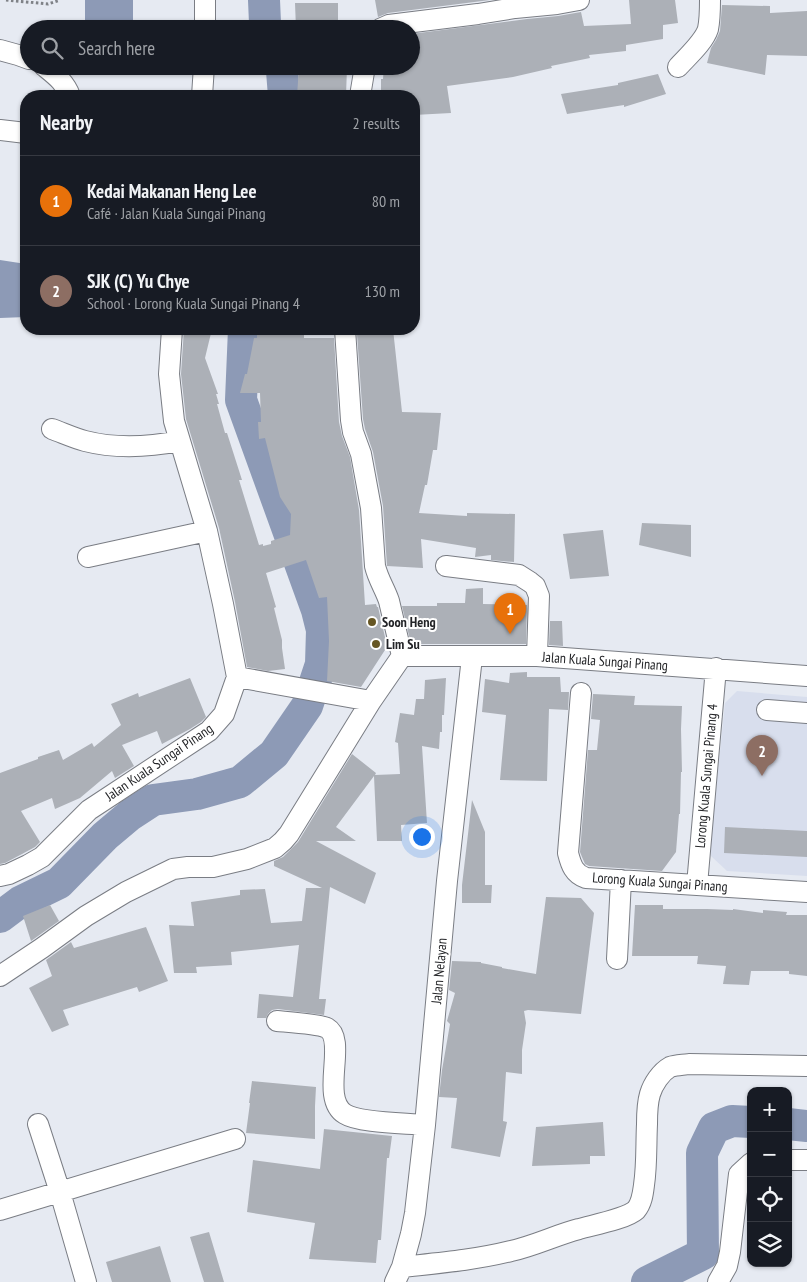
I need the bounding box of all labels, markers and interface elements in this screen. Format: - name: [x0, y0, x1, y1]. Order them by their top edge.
- search box: [20, 20, 420, 75]
- icon: search: [38, 34, 66, 62]
- text: Search here: [78, 36, 155, 60]
- text: Nearby: [40, 109, 93, 136]
- text: 2 results: [353, 113, 400, 133]
- text: Kedai Makanan Heng Lee: [87, 179, 257, 203]
- text: 1: [52, 191, 60, 211]
- text: 80 m: [372, 191, 400, 211]
- text: Café · Jalan Kuala Sungai Pinang: [87, 203, 266, 223]
- text: SJK (C) Yu Chye: [87, 269, 190, 293]
- text: 2: [52, 281, 60, 301]
- text: 130 m: [365, 281, 400, 301]
- text: School · Lorong Kuala Sungai Pinang 4: [87, 293, 300, 313]
- pin: 1: [494, 593, 526, 634]
- place label: Soon Heng: [382, 613, 436, 631]
- marker: Soon Heng: [366, 616, 378, 628]
- place label: Lim Su: [386, 635, 420, 653]
- marker: Lim Su: [370, 638, 382, 650]
- street label: Jalan Kuala Sungai Pinang: [540, 648, 669, 674]
- street label: Lorong Kuala Sungai Pinang 4: [691, 702, 721, 849]
- street label: Jalan Kuala Sungai Pinang: [101, 719, 216, 805]
- pin: 2: [746, 735, 778, 776]
- your location: [409, 824, 435, 850]
- street label: Lorong Kuala Sungai Pinang: [592, 868, 728, 896]
- street label: Jalan Nelayan: [427, 937, 451, 1006]
- map controls: [747, 1087, 792, 1267]
- button: +: [747, 1087, 792, 1132]
- button: −: [747, 1132, 792, 1177]
- button: locate: [747, 1177, 792, 1222]
- button: layers: [747, 1222, 792, 1267]

